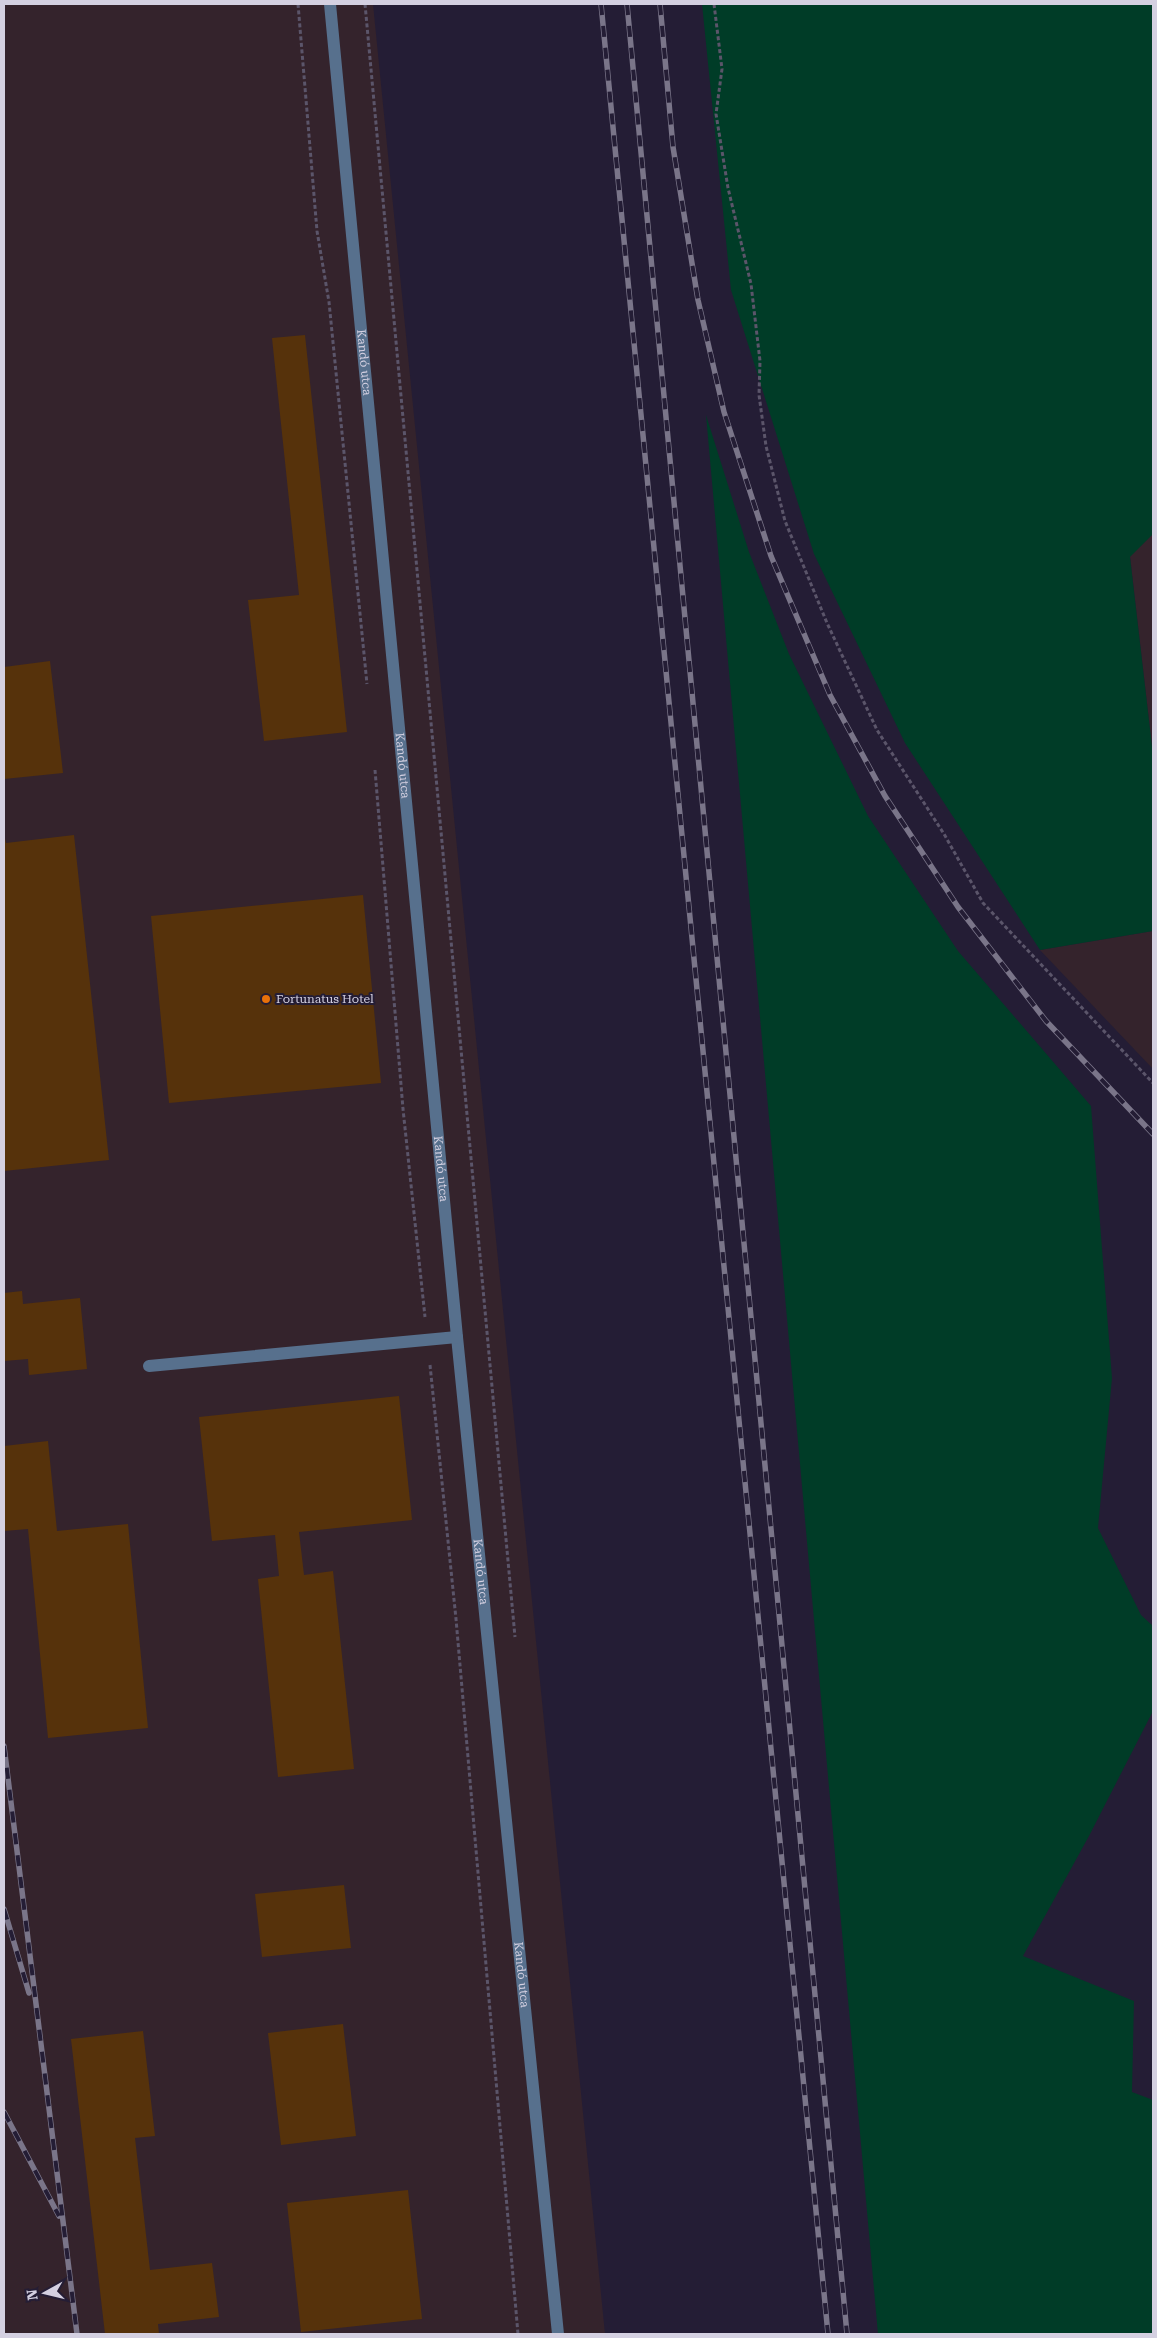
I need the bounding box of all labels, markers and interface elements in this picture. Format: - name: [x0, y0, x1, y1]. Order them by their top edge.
- street label: Kandó utca: [354, 329, 374, 396]
- street label: Kandó utca: [392, 732, 413, 800]
- place label: Fortunatus Hotel: [276, 992, 374, 1006]
- marker: Fortunatus Hotel: [260, 993, 272, 1005]
- street label: Kandó utca: [431, 1135, 451, 1203]
- street label: Kandó utca: [470, 1538, 491, 1606]
- street label: Kandó utca: [511, 1941, 532, 2009]
- north arrow: [20, 2268, 70, 2318]
- text: N: [23, 2288, 41, 2301]

